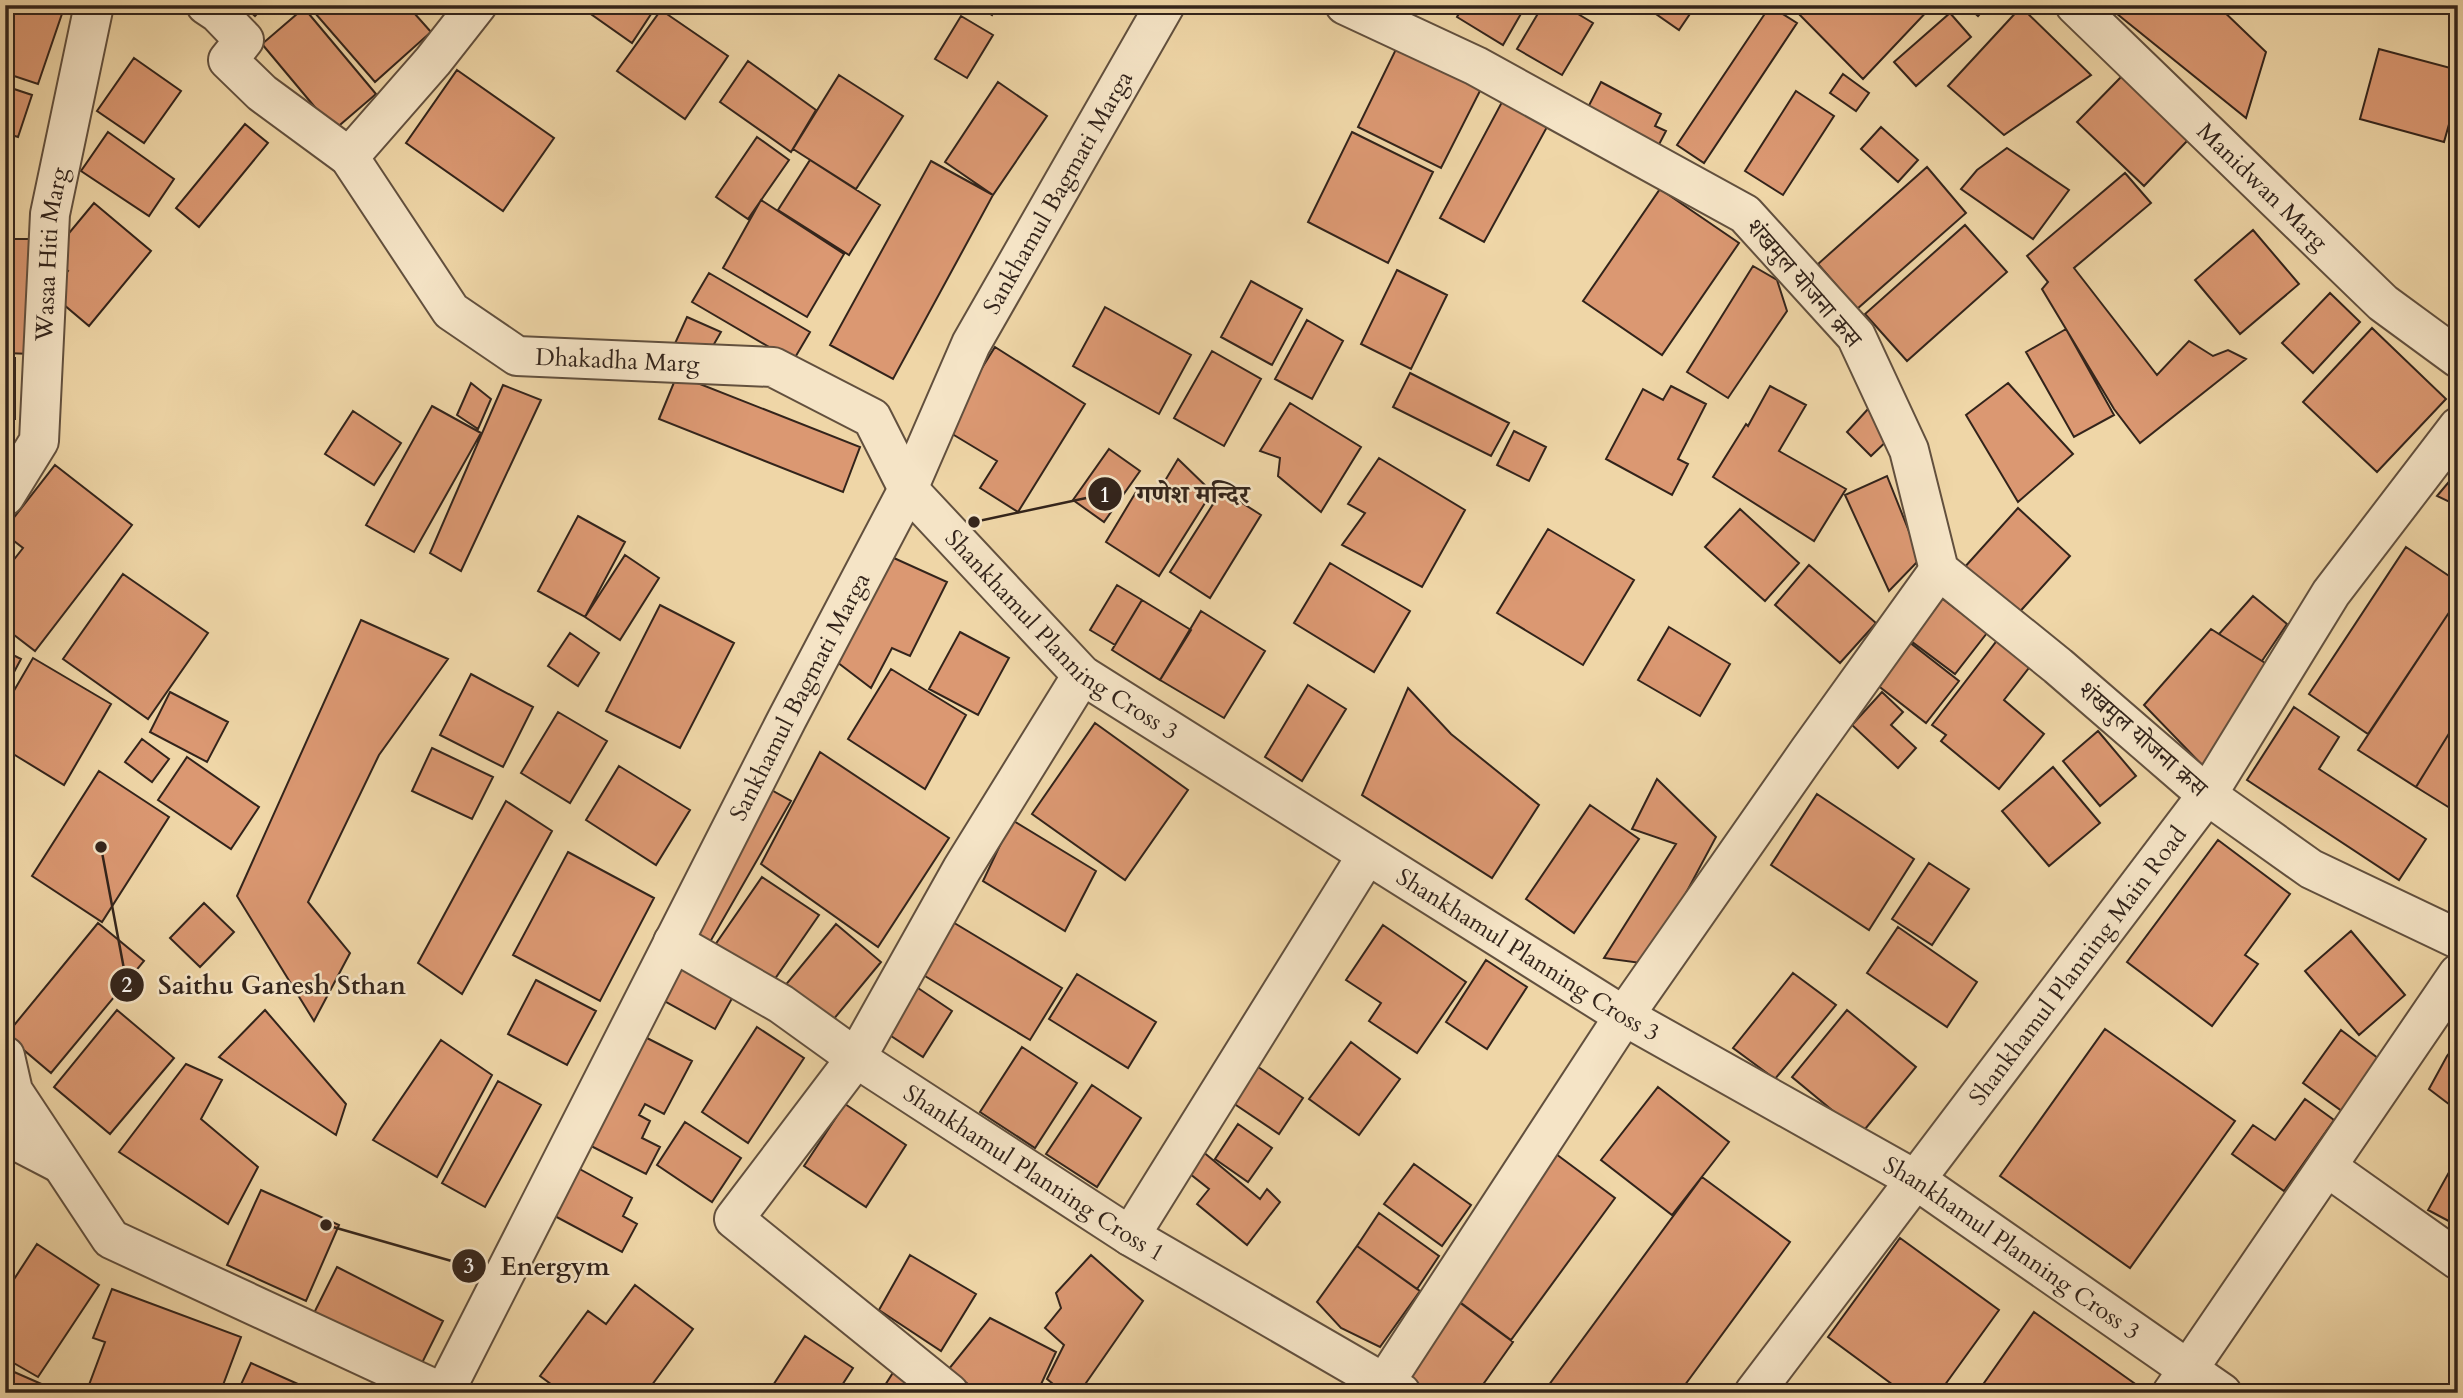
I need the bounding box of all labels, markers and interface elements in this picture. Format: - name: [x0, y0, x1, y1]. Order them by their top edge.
- street label: Sankhamul Bagmati Marga: [975, 64, 1141, 320]
- street label: Manidwan Marg: [2189, 116, 2336, 259]
- street label: Wasaa Hiti Marg: [28, 164, 77, 343]
- street label: शंखमुल योजना क्रस: [1738, 212, 1870, 356]
- street label: Dhakadha Marg: [535, 341, 701, 381]
- callout: गणेश मन्दिर: [1087, 471, 1263, 518]
- text: गणेश मन्दिर: [1135, 477, 1252, 512]
- text: 1: [1100, 481, 1110, 510]
- street label: Shankhamul Planning Cross 3: [937, 523, 1184, 749]
- street label: Sankhamul Bagmati Marga: [722, 566, 878, 827]
- street label: शंखमुल योजना क्रस: [2071, 674, 2215, 806]
- street label: Shankhamul Planning Main Road: [1961, 819, 2195, 1113]
- street label: Shankhamul Planning Cross 3: [1390, 861, 1666, 1050]
- callout: Saithu Ganesh Sthan: [109, 961, 420, 1008]
- text: Saithu Ganesh Sthan: [158, 968, 406, 1003]
- text: 2: [122, 971, 133, 1000]
- street label: Shankhamul Planning Cross 1: [897, 1077, 1171, 1270]
- street label: Shankhamul Planning Cross 3: [1877, 1149, 2147, 1348]
- callout: Energym: [451, 1242, 624, 1289]
- text: Energym: [500, 1249, 610, 1284]
- text: 3: [464, 1252, 474, 1281]

